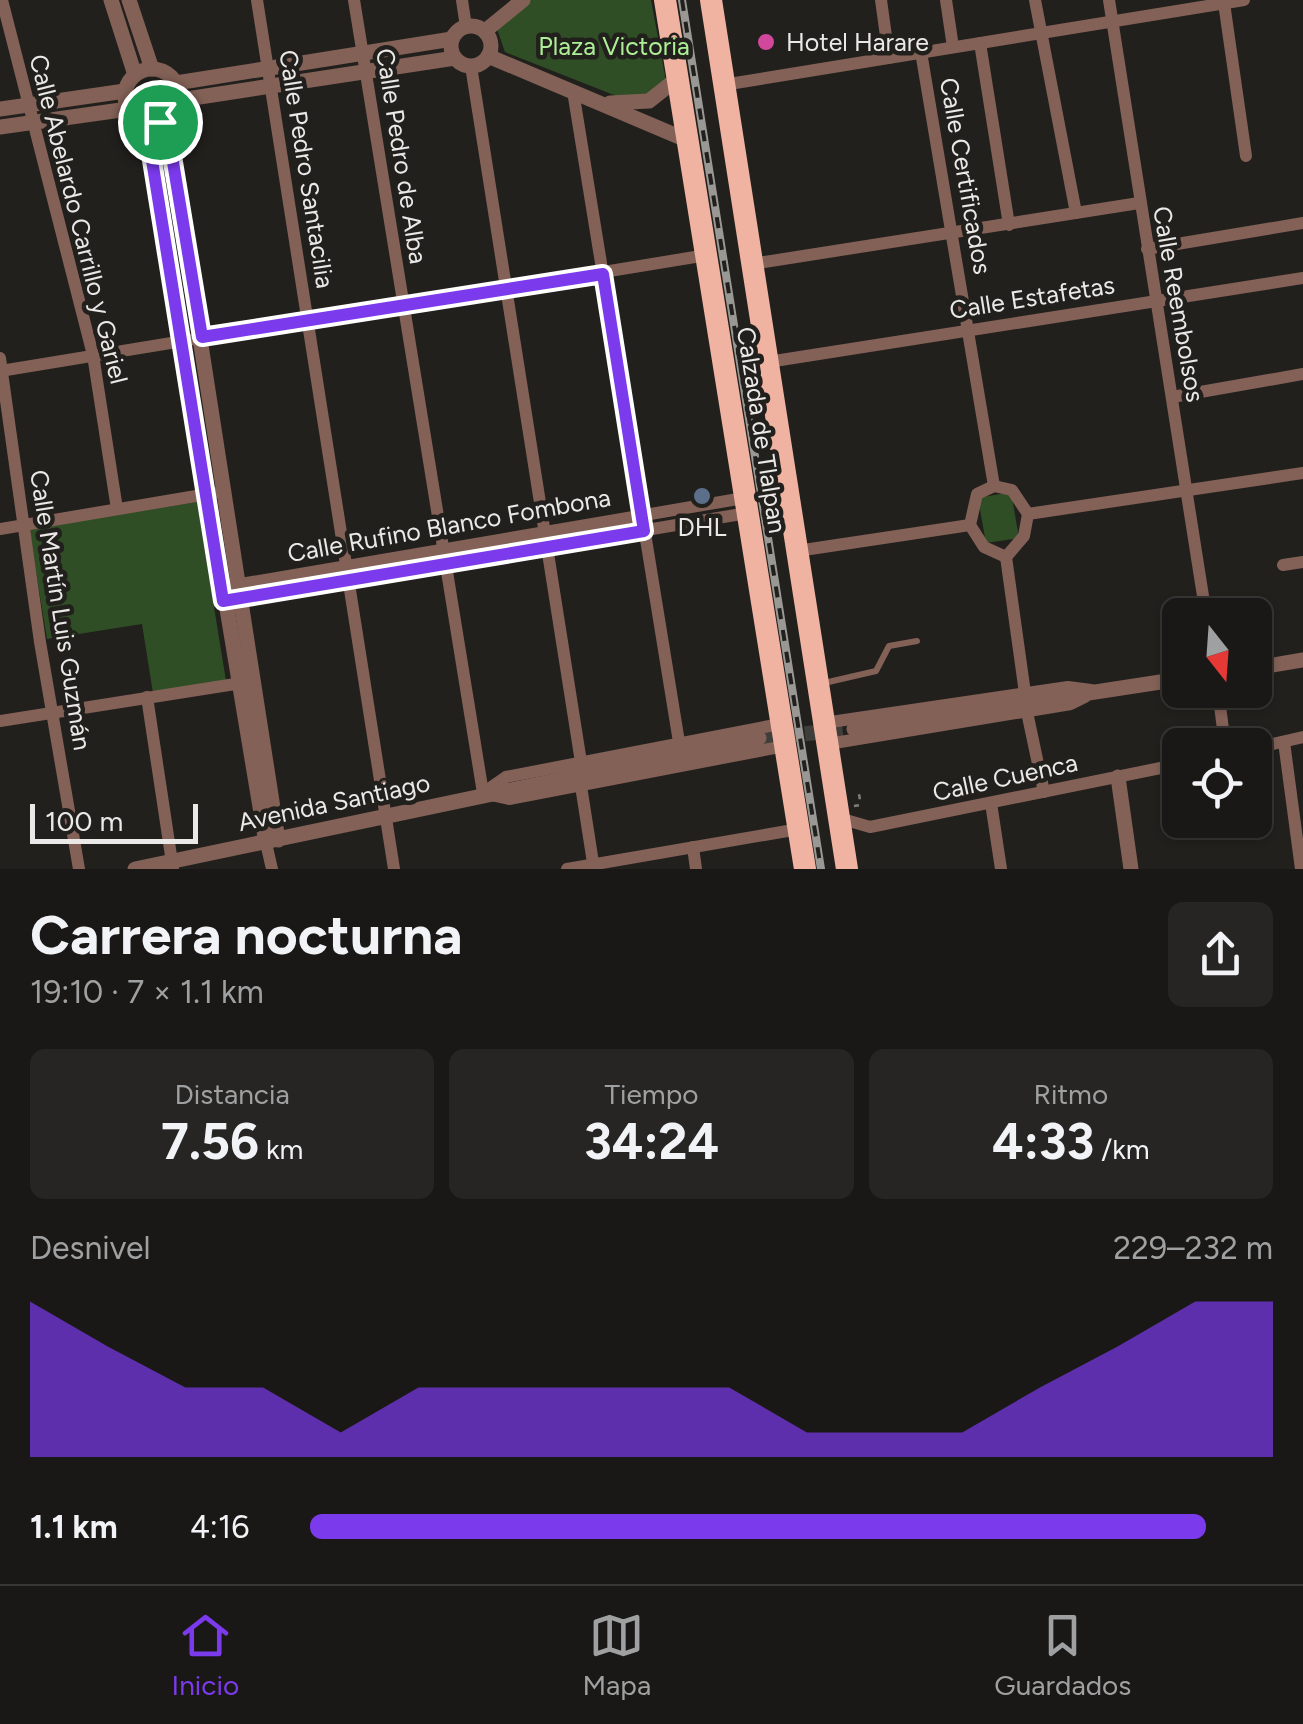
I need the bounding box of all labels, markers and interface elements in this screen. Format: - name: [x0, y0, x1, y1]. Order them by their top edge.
- place label: Hotel Harare: [786, 27, 929, 57]
- park label: Plaza Victoria: [538, 31, 690, 61]
- marker: Hotel Harare: [755, 31, 777, 53]
- street label: Calle Pedro de Alba: [370, 46, 434, 266]
- street label: Calle Pedro Santacilia: [273, 48, 341, 290]
- street label: Calle Abelardo Carrillo y Gariel: [24, 51, 134, 387]
- street label: Calle Certificados: [934, 75, 998, 277]
- pin: [118, 80, 203, 165]
- icon: arrive: [133, 95, 188, 150]
- street label: Calle Reembolsos: [1147, 204, 1211, 404]
- street label: Calle Estafetas: [947, 269, 1117, 325]
- street label: Calzada de Tlalpan: [731, 325, 793, 535]
- street label: Calle Martín Luis Guzmán: [24, 468, 98, 752]
- street label: Calle Rufino Blanco Fombona: [285, 482, 613, 568]
- marker: DHL: [691, 485, 713, 507]
- place label: DHL: [678, 512, 726, 542]
- north arrow: [1162, 598, 1272, 708]
- map controls: [1162, 598, 1272, 838]
- button: locate: [1162, 728, 1272, 838]
- street label: Calle Cuenca: [930, 747, 1080, 807]
- street label: Avenida Santiago: [235, 767, 433, 837]
- scale bar: [30, 799, 198, 844]
- text: 100 m: [45, 804, 123, 838]
- text: Carrera nocturna: [30, 902, 463, 968]
- button: share: [1168, 902, 1273, 1007]
- text: 19:10 · 7 × 1.1 km: [30, 973, 264, 1011]
- text: Distancia: [175, 1077, 290, 1111]
- text: Tiempo: [605, 1077, 698, 1111]
- text: Ritmo: [1033, 1077, 1108, 1111]
- text: 7.56: [161, 1111, 259, 1172]
- text: 34:24: [584, 1111, 719, 1172]
- text: 4:33: [992, 1111, 1094, 1172]
- text: km: [259, 1132, 303, 1166]
- text: /km: [1094, 1132, 1150, 1166]
- text: Desnivel: [30, 1229, 150, 1267]
- text: 229–232 m: [1113, 1229, 1273, 1267]
- text: 1.1 km: [30, 1508, 118, 1546]
- text: 4:16: [190, 1508, 249, 1546]
- tab: Inicio: [172, 1608, 239, 1702]
- tab: Mapa: [582, 1608, 651, 1702]
- tab: Guardados: [994, 1608, 1131, 1702]

